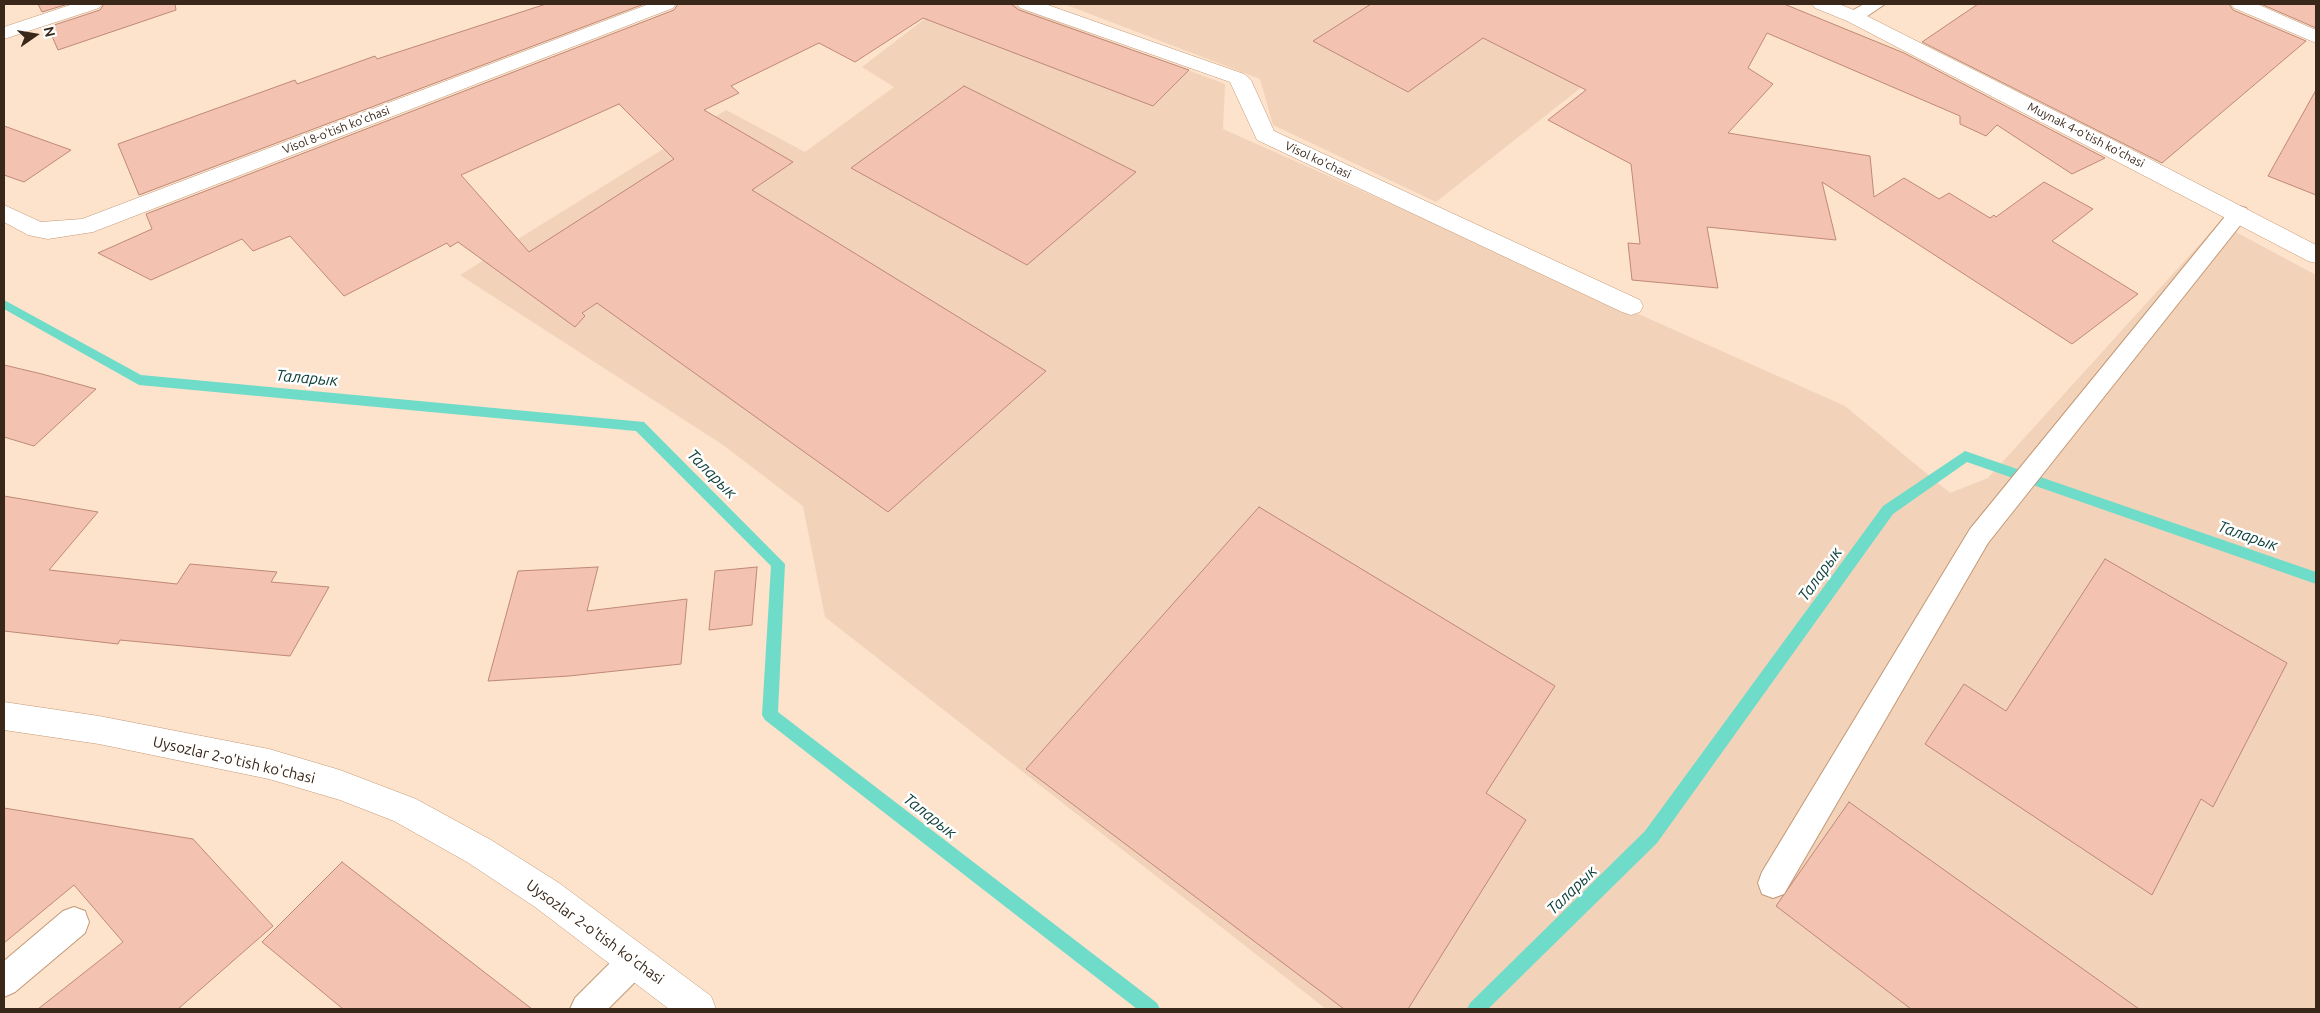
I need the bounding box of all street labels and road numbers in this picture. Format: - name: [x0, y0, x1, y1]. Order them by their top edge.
- street label: Muynak 4-o'tish ko'chasi: [2025, 99, 2147, 171]
- street label: Visol 8-o'tish ko'chasi: [280, 103, 392, 157]
- street label: Visol ko'chasi: [1283, 138, 1353, 182]
- street label: Uysozlar 2-o'tish ko'chasi: [151, 733, 317, 787]
- street label: Uysozlar 2-o'tish ko'chasi: [523, 876, 667, 988]

